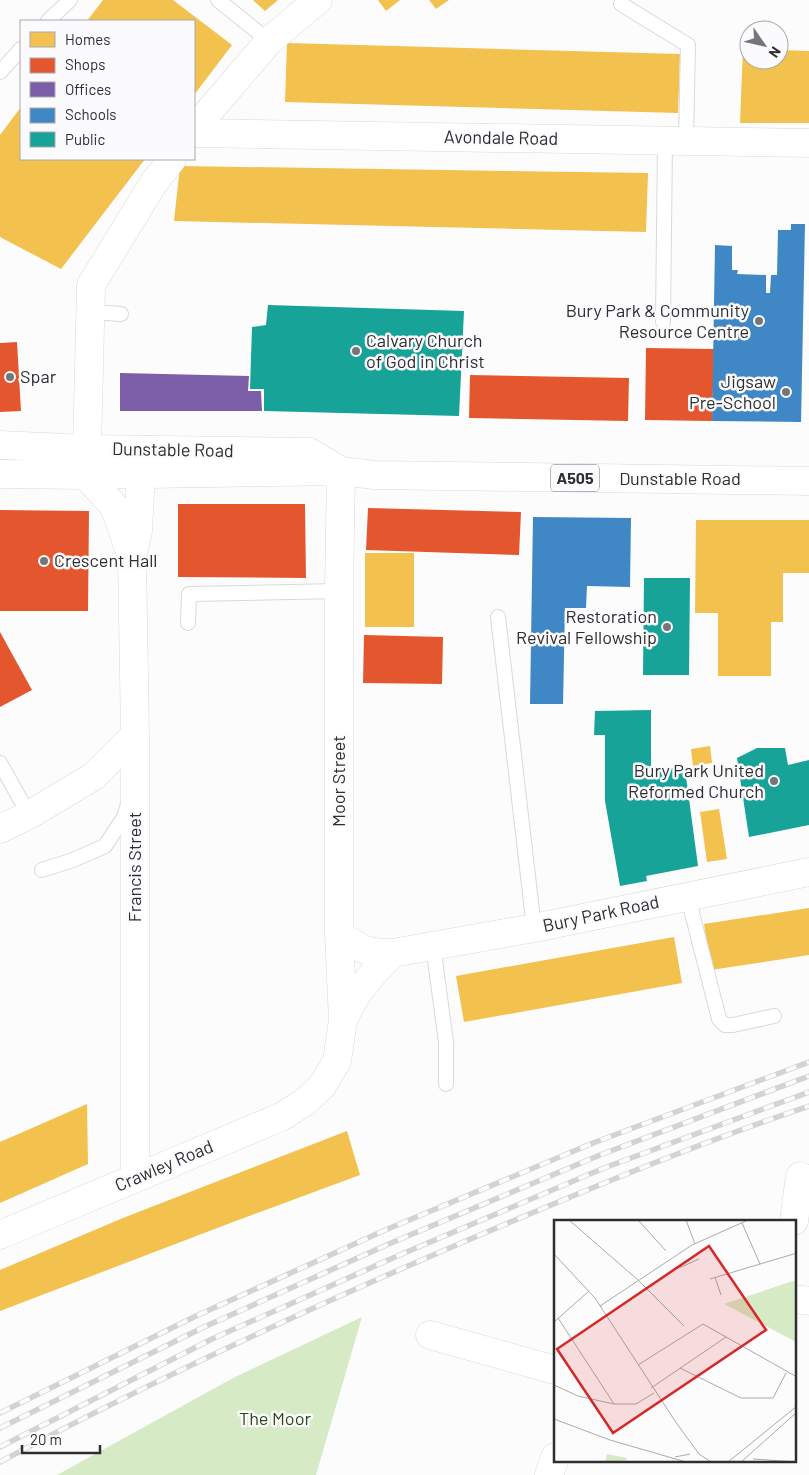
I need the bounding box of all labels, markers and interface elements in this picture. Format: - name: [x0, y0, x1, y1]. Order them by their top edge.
- legend: [20, 20, 195, 160]
- north arrow: [739, 20, 789, 70]
- text: Homes: [65, 30, 110, 48]
- text: N: [766, 44, 785, 61]
- text: Shops: [65, 55, 105, 73]
- text: Offices: [65, 80, 111, 98]
- text: Schools: [65, 105, 117, 123]
- street label: Avondale Road: [444, 125, 558, 149]
- text: Public: [65, 130, 105, 148]
- place label: Bury Park & Community Resource Centre: [566, 299, 749, 342]
- marker: Bury Park & Community Resource Centre: [753, 315, 765, 327]
- place label: Calvary Church of God in Christ: [366, 329, 485, 372]
- marker: Calvary Church of God in Christ: [350, 345, 362, 357]
- place label: Spar: [20, 365, 57, 387]
- place label: Jigsaw Pre-School: [689, 370, 776, 413]
- marker: Spar: [4, 371, 16, 383]
- marker: Jigsaw Pre-School: [780, 386, 792, 398]
- street label: Dunstable Road: [112, 437, 234, 461]
- road number: A505: [551, 464, 599, 492]
- street label: Dunstable Road: [619, 467, 741, 489]
- place label: Crescent Hall: [54, 549, 157, 571]
- marker: Crescent Hall: [38, 555, 50, 567]
- place label: Restoration Revival Fellowship: [516, 605, 657, 648]
- marker: Restoration Revival Fellowship: [661, 621, 673, 633]
- street label: Moor Street: [327, 735, 349, 827]
- place label: Bury Park United Reformed Church: [628, 759, 764, 802]
- marker: Bury Park United Reformed Church: [768, 775, 780, 787]
- street label: Francis Street: [123, 812, 145, 922]
- street label: Bury Park Road: [541, 890, 661, 936]
- street label: Crawley Road: [111, 1134, 216, 1196]
- inset map: [554, 1220, 796, 1462]
- park label: The Moor: [239, 1407, 311, 1429]
- scale bar: [22, 1422, 100, 1454]
- text: 20 m: [30, 1430, 62, 1448]

